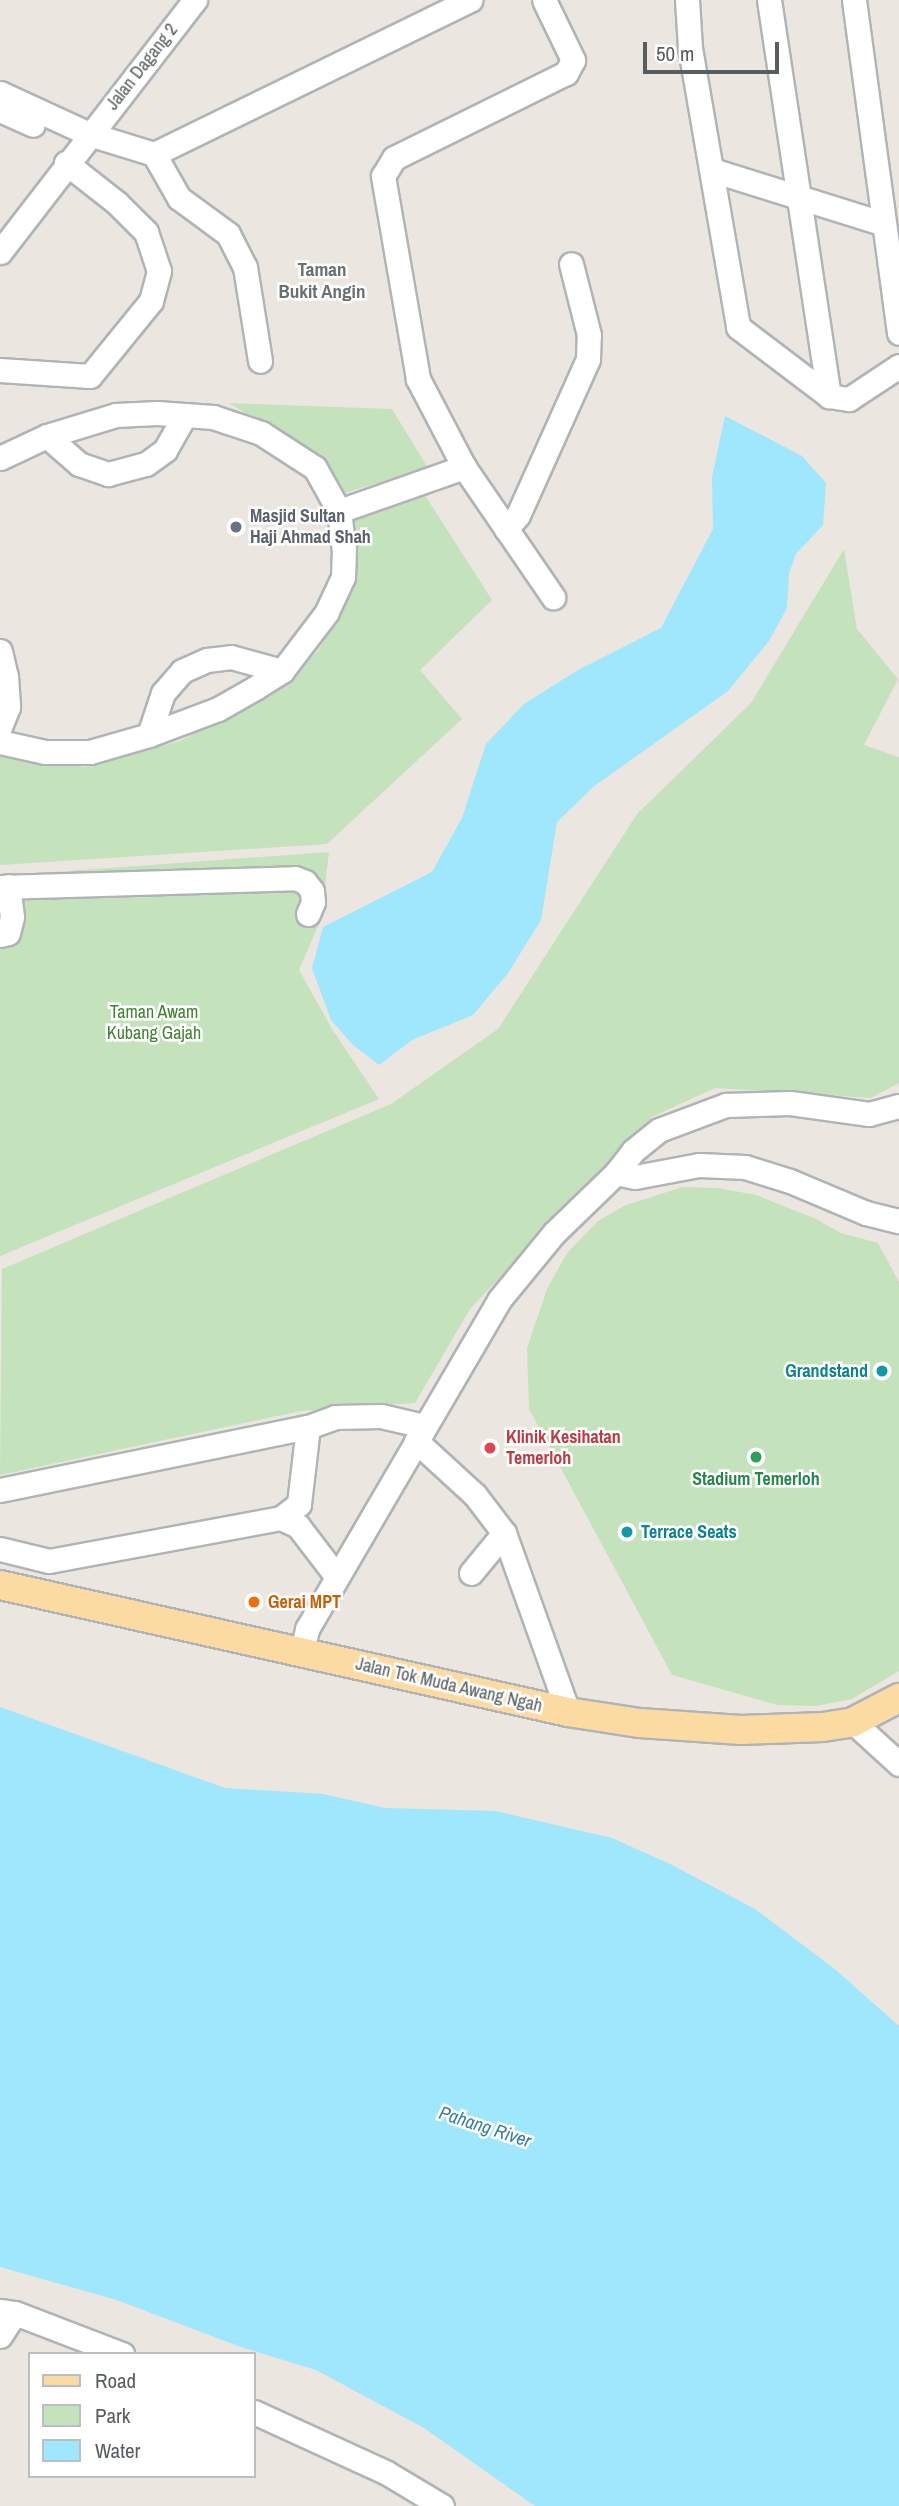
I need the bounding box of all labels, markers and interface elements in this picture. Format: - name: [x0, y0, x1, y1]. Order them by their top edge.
- street label: Jalan Dagang 2: [102, 20, 182, 114]
- scale bar: [647, 28, 783, 72]
- text: 50 m: [656, 39, 694, 68]
- district label: Taman Bukit Angin: [278, 259, 366, 303]
- place label: Masjid Sultan Haji Ahmad Shah: [250, 506, 371, 548]
- marker: Masjid Sultan Haji Ahmad Shah: [228, 519, 244, 535]
- park label: Taman Awam Kubang Gajah: [107, 1002, 201, 1044]
- place label: Grandstand: [785, 1360, 868, 1382]
- marker: Grandstand: [874, 1363, 890, 1379]
- place label: Klinik Kesihatan Temerloh: [506, 1427, 621, 1470]
- marker: Klinik Kesihatan Temerloh: [480, 1438, 500, 1458]
- marker: Stadium Temerloh: [748, 1449, 764, 1465]
- place label: Stadium Temerloh: [692, 1468, 820, 1490]
- place label: Terrace Seats: [641, 1521, 737, 1543]
- marker: Terrace Seats: [619, 1524, 635, 1540]
- place label: Gerai MPT: [268, 1591, 341, 1613]
- marker: Gerai MPT: [246, 1594, 262, 1610]
- street label: Jalan Tok Muda Awang Ngah: [353, 1653, 545, 1717]
- water label: Pahang River: [436, 2101, 534, 2153]
- legend: [28, 2352, 256, 2478]
- text: Road: [95, 2366, 136, 2395]
- text: Park: [95, 2401, 130, 2430]
- text: Water: [95, 2436, 140, 2465]

